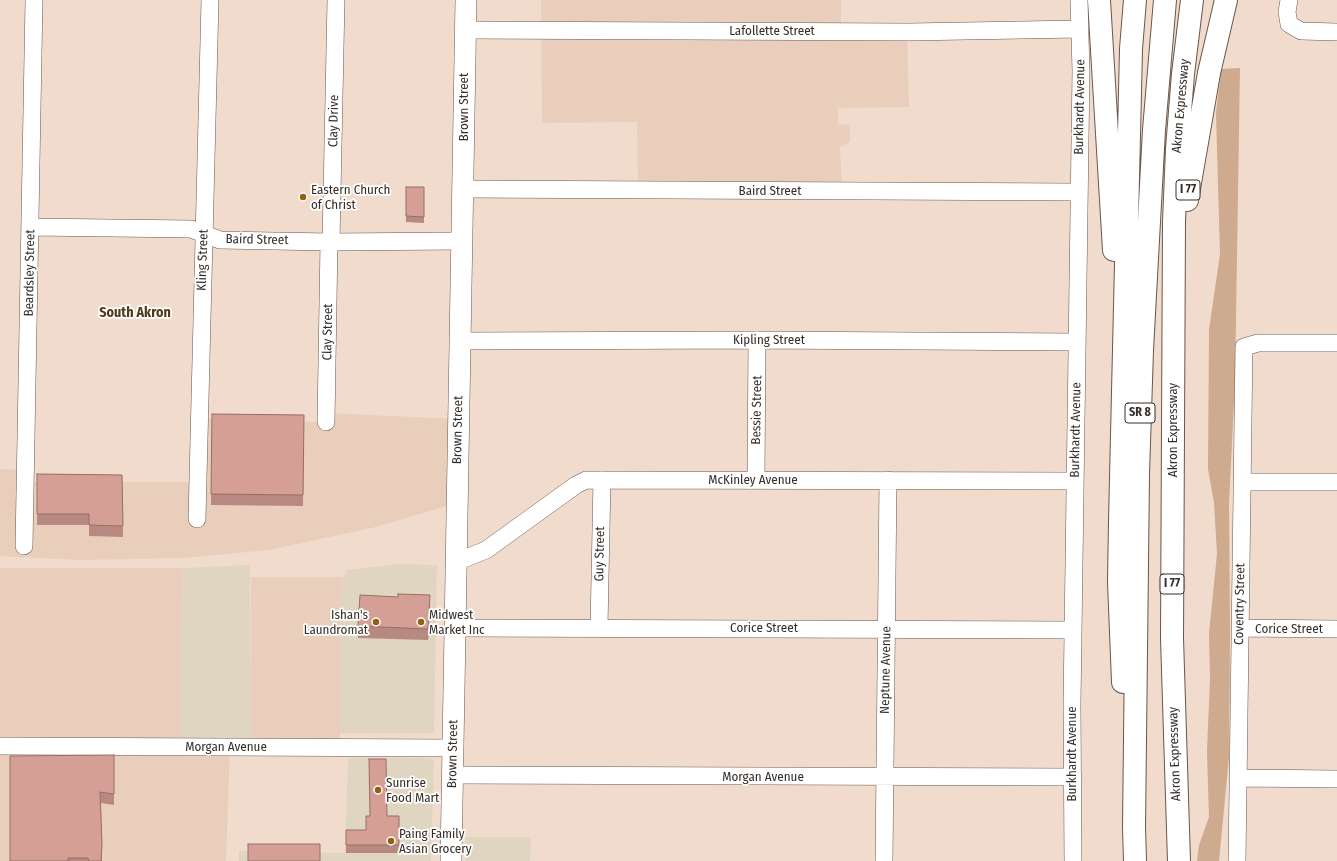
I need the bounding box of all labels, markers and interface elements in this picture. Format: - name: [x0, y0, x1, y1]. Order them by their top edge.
- street label: Lafollette Street: [729, 23, 815, 39]
- street label: Akron Expressway: [1169, 58, 1193, 154]
- street label: Burkhardt Avenue: [1071, 59, 1089, 155]
- street label: Brown Street: [456, 73, 472, 141]
- street label: Clay Drive: [326, 95, 342, 147]
- road number: I 77: [1176, 180, 1200, 200]
- place label: Eastern Church of Christ: [311, 182, 390, 213]
- street label: Baird Street: [739, 183, 801, 199]
- marker: Eastern Church of Christ: [298, 192, 308, 202]
- street label: Beardsley Street: [21, 229, 39, 317]
- street label: Kling Street: [194, 229, 212, 291]
- street label: Baird Street: [225, 232, 289, 248]
- street label: Clay Street: [320, 303, 336, 361]
- district label: South Akron: [99, 305, 171, 321]
- street label: Kipling Street: [733, 332, 805, 348]
- street label: Bessie Street: [749, 375, 765, 445]
- street label: Burkhardt Avenue: [1067, 382, 1085, 478]
- street label: Akron Expressway: [1165, 383, 1181, 477]
- street label: Brown Street: [450, 396, 466, 464]
- road number: SR 8: [1125, 403, 1155, 423]
- street label: McKinley Avenue: [708, 472, 798, 488]
- street label: Guy Street: [592, 526, 608, 582]
- street label: Coventry Street: [1231, 563, 1249, 645]
- road number: I 77: [1160, 574, 1184, 594]
- place label: Ishan's Laundromat: [304, 607, 368, 638]
- place label: Midwest Market Inc: [429, 607, 485, 638]
- marker: Ishan's Laundromat: [371, 617, 381, 627]
- marker: Midwest Market Inc: [416, 617, 426, 627]
- street label: Corice Street: [730, 620, 798, 636]
- street label: Corice Street: [1255, 621, 1323, 637]
- street label: Neptune Avenue: [877, 626, 895, 714]
- street label: Burkhardt Avenue: [1064, 706, 1080, 802]
- street label: Akron Expressway: [1166, 707, 1184, 801]
- street label: Brown Street: [445, 720, 461, 788]
- street label: Morgan Avenue: [185, 739, 267, 755]
- street label: Morgan Avenue: [722, 769, 804, 785]
- place label: Sunrise Food Mart: [386, 775, 439, 806]
- marker: Sunrise Food Mart: [373, 785, 383, 795]
- place label: Paing Family Asian Grocery: [399, 826, 471, 857]
- marker: Paing Family Asian Grocery: [386, 836, 396, 846]

